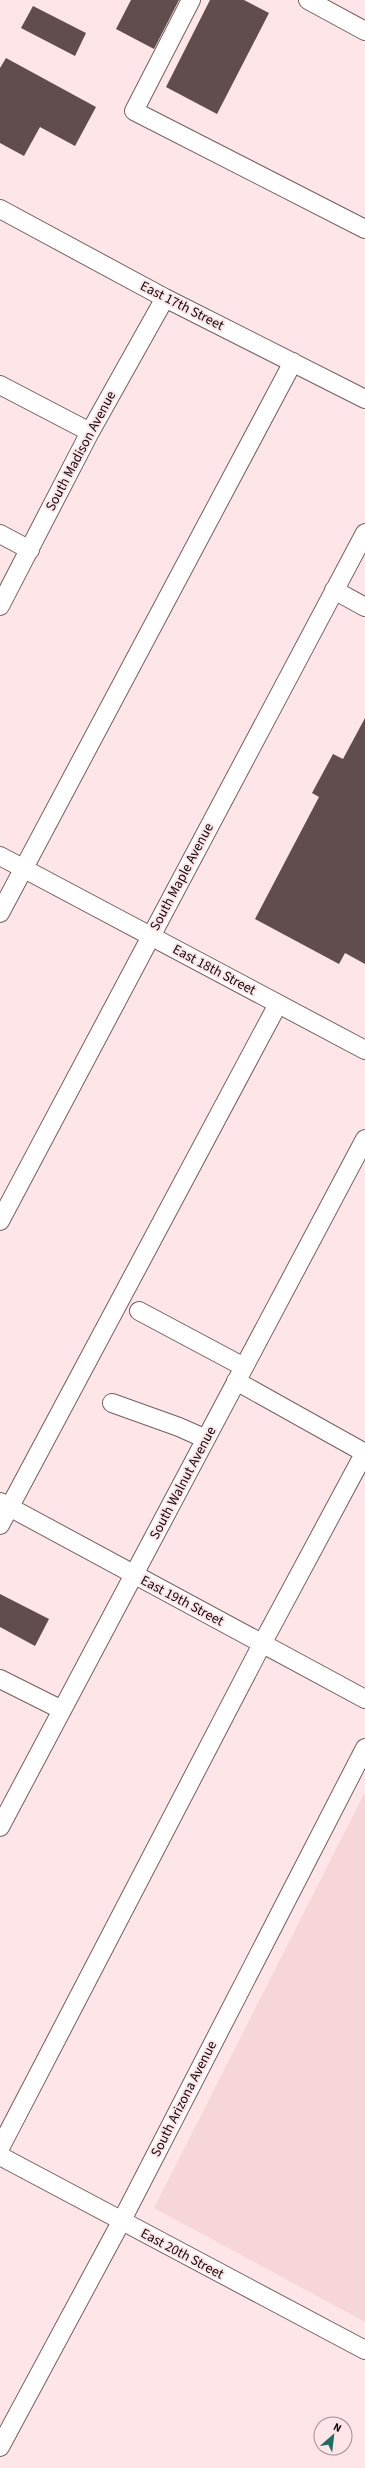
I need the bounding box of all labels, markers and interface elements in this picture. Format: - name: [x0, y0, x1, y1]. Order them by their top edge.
- street label: East 17th Street: [137, 276, 228, 336]
- street label: South Madison Avenue: [41, 387, 121, 515]
- street label: South Maple Avenue: [145, 820, 219, 934]
- street label: East 18th Street: [169, 940, 259, 1000]
- street label: South Walnut Avenue: [145, 1423, 221, 1543]
- street label: East 19th Street: [137, 1571, 227, 1631]
- street label: South Arizona Avenue: [146, 2037, 222, 2160]
- street label: East 20th Street: [137, 2224, 227, 2284]
- north arrow: [313, 2416, 353, 2456]
- text: N: [331, 2419, 344, 2436]

